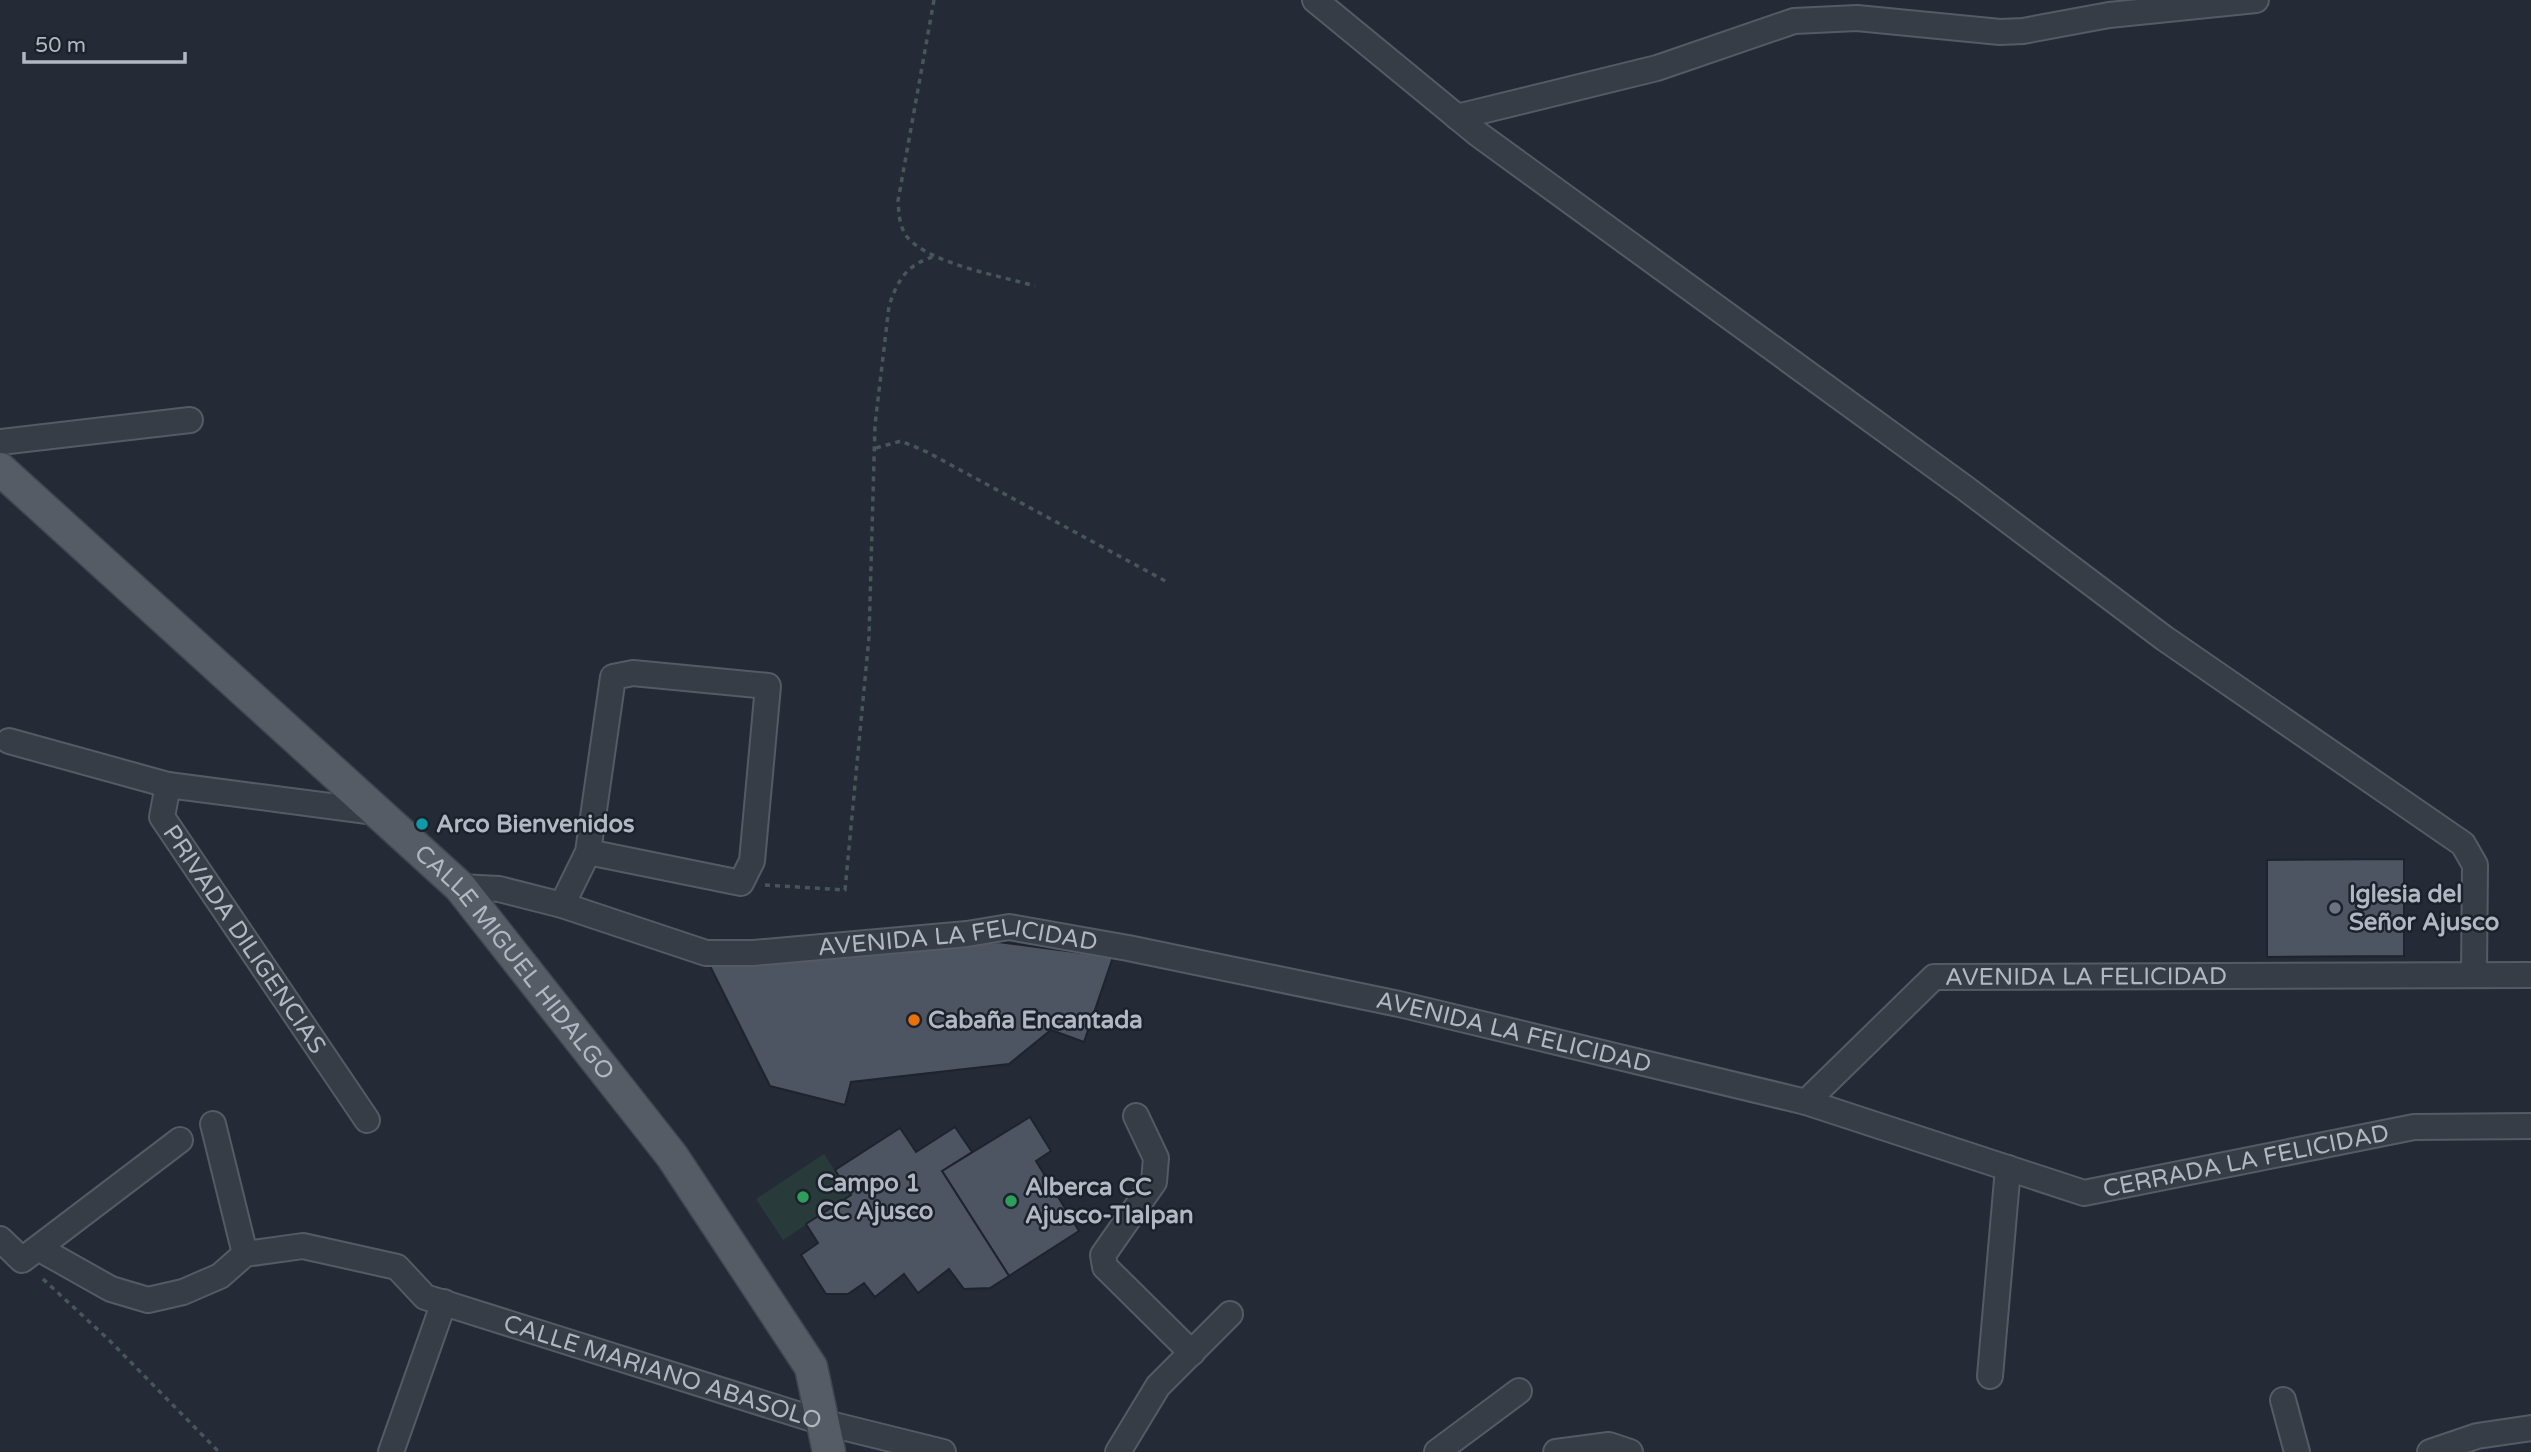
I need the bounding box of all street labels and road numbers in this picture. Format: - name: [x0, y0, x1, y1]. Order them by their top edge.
- street label: PRIVADA DILIGENCIAS: [157, 819, 332, 1059]
- street label: CALLE MIGUEL HIDALGO: [408, 839, 620, 1086]
- street label: AVENIDA LA FELICIDAD: [817, 912, 1100, 962]
- street label: AVENIDA LA FELICIDAD: [1945, 962, 2227, 992]
- street label: AVENIDA LA FELICIDAD: [1374, 986, 1654, 1079]
- street label: CERRADA LA FELICIDAD: [2100, 1118, 2392, 1204]
- street label: CALLE MARIANO ABASOLO: [500, 1309, 825, 1436]

